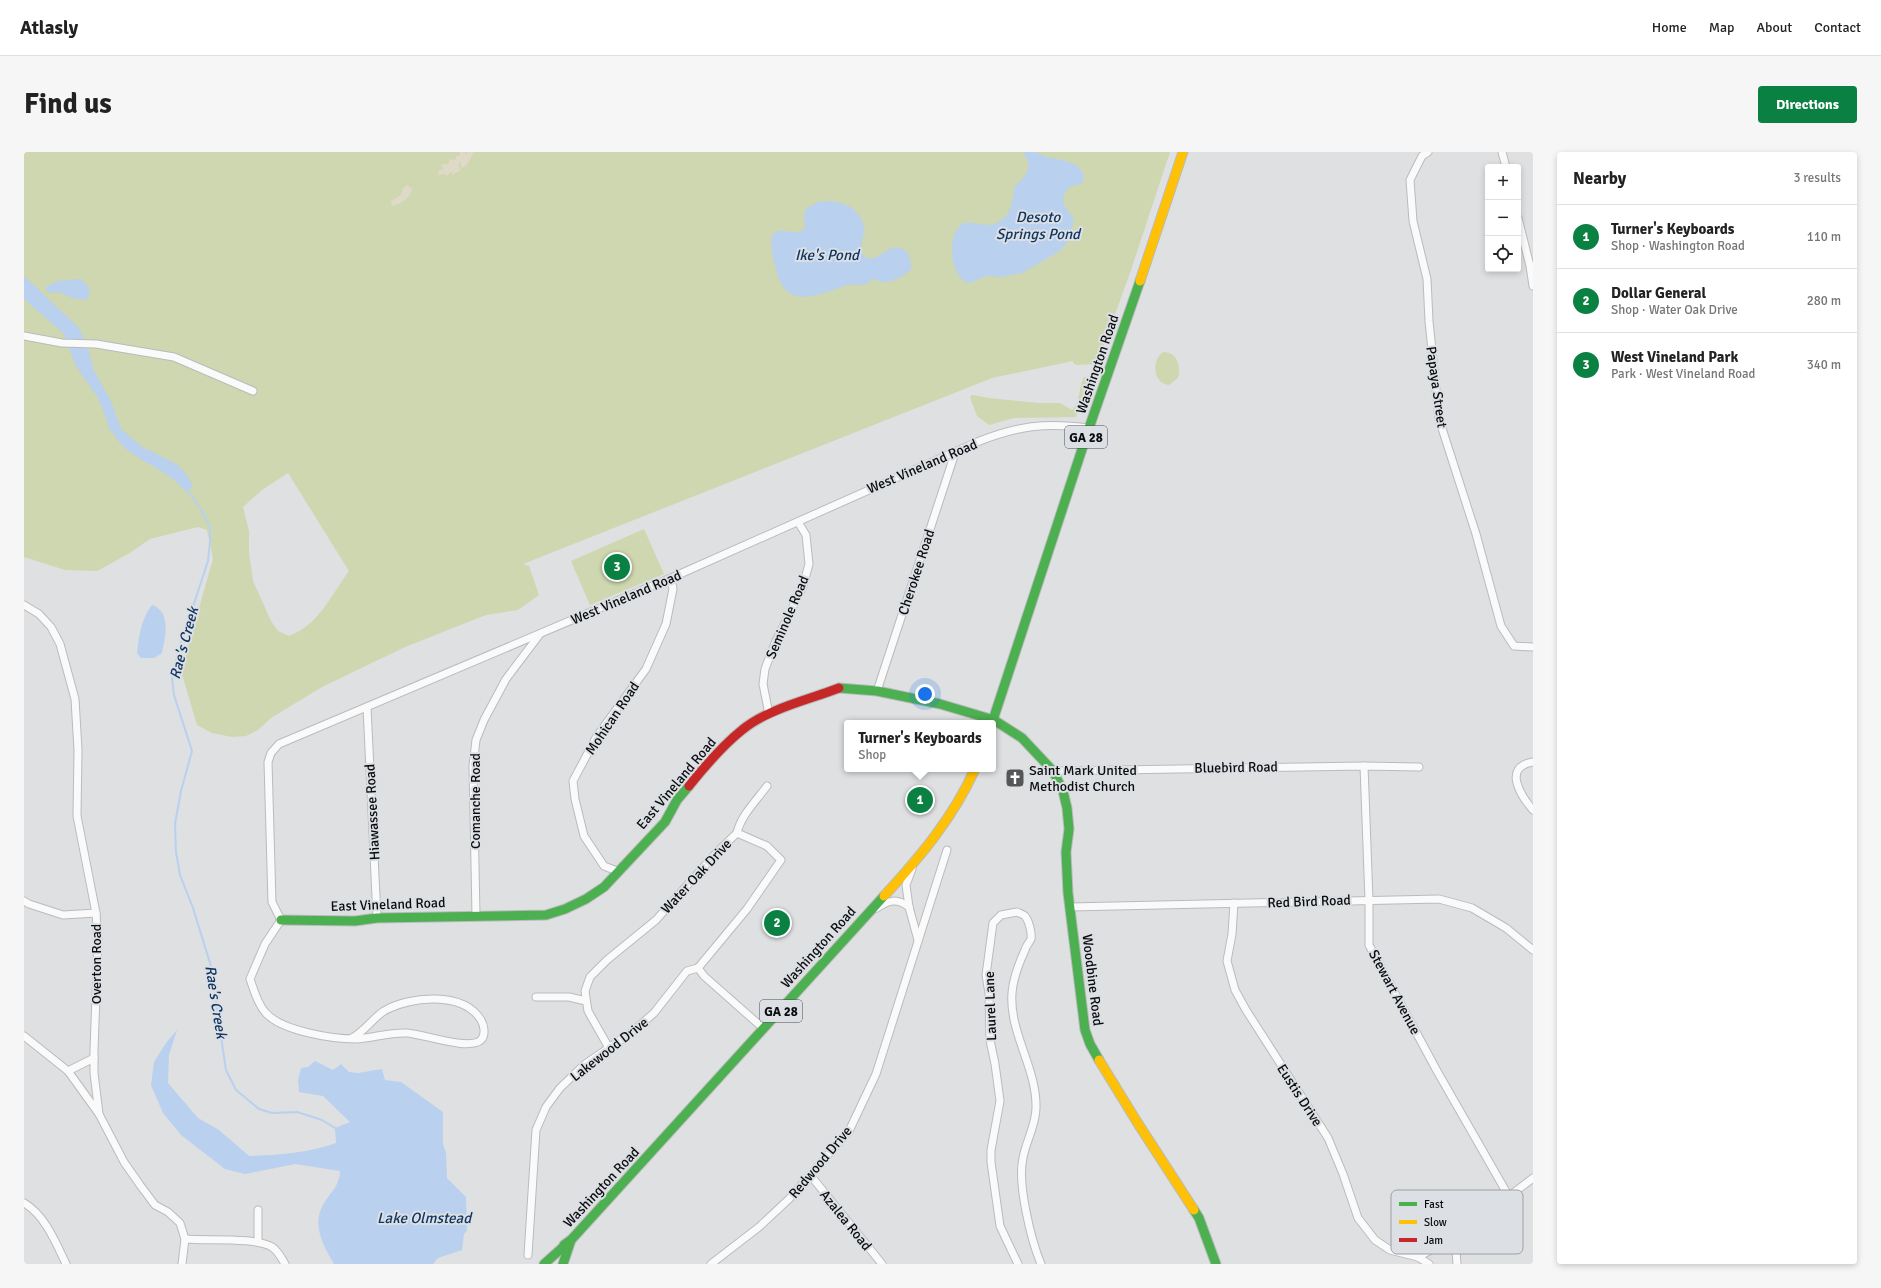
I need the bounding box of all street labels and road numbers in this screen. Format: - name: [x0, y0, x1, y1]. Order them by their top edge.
- street label: Washington Road: [1073, 312, 1122, 416]
- street label: Papaya Street: [1422, 345, 1451, 429]
- road number: GA 28: [1065, 426, 1107, 448]
- street label: West Vineland Road: [864, 436, 980, 497]
- street label: Cherokee Road: [895, 527, 938, 617]
- street label: West Vineland Road: [568, 567, 684, 628]
- street label: Seminole Road: [762, 573, 813, 661]
- street label: Mohican Road: [582, 679, 643, 758]
- street label: East Vineland Road: [633, 734, 720, 833]
- street label: Comanche Road: [467, 753, 484, 849]
- street label: Bluebird Road: [1194, 758, 1278, 777]
- street label: Hiawassee Road: [361, 763, 384, 861]
- street label: Water Oak Drive: [657, 835, 735, 917]
- street label: Red Bird Road: [1267, 892, 1351, 911]
- street label: East Vineland Road: [330, 894, 446, 915]
- street label: Washington Road: [777, 903, 859, 992]
- street label: Overton Road: [88, 924, 105, 1004]
- street label: Woodbine Road: [1078, 933, 1107, 1027]
- street label: Stewart Avenue: [1365, 947, 1424, 1038]
- street label: Laurel Lane: [981, 971, 1000, 1041]
- road number: GA 28: [760, 1000, 802, 1022]
- street label: Lakewood Drive: [567, 1014, 652, 1085]
- street label: Eustis Drive: [1273, 1061, 1326, 1130]
- street label: Redwood Drive: [785, 1123, 855, 1202]
- street label: Washington Road: [560, 1144, 643, 1231]
- street label: Azalea Road: [816, 1187, 875, 1254]

